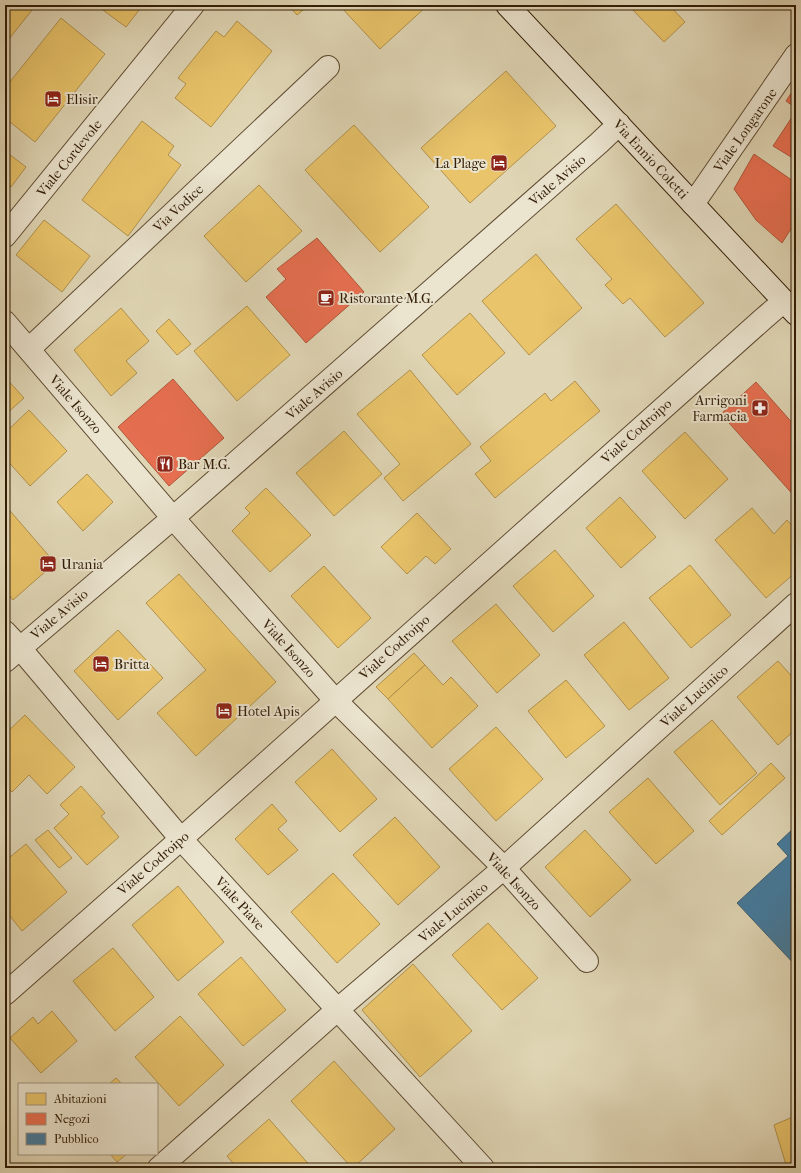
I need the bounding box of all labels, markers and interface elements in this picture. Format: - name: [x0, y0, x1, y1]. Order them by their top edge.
- street label: Viale Longarone: [710, 85, 781, 176]
- hotel icon: Elisir: [43, 89, 63, 109]
- place label: Elisir: [66, 91, 98, 108]
- street label: Via Ennio Coletti: [609, 115, 692, 203]
- street label: Viale Cordevole: [32, 116, 106, 201]
- street label: Viale Avisio: [525, 151, 589, 210]
- hotel icon: La Plage: [489, 153, 509, 173]
- place label: La Plage: [435, 155, 486, 172]
- street label: Via Vodice: [149, 181, 207, 237]
- cafe icon: Ristorante M.G.: [316, 288, 336, 308]
- place label: Ristorante M.G.: [339, 290, 434, 307]
- street label: Viale Avisio: [282, 365, 346, 424]
- street label: Viale Isonzo: [45, 371, 106, 437]
- place label: Arrigoni Farmacia: [692, 392, 748, 425]
- street label: Viale Codroipo: [597, 395, 675, 468]
- pharmacy icon: Arrigoni Farmacia: [750, 398, 770, 418]
- restaurant icon: Bar M.G.: [155, 454, 175, 474]
- place label: Bar M.G.: [178, 456, 231, 473]
- hotel icon: Urania: [38, 554, 58, 574]
- place label: Urania: [61, 556, 104, 573]
- street label: Viale Avisio: [26, 585, 91, 644]
- street label: Viale Codroipo: [355, 611, 433, 684]
- street label: Viale Isonzo: [257, 615, 319, 681]
- hotel icon: Britta: [91, 654, 111, 674]
- place label: Britta: [114, 656, 150, 673]
- street label: Viale Lucinico: [656, 661, 732, 732]
- hotel icon: Hotel Apis: [214, 701, 234, 721]
- place label: Hotel Apis: [237, 703, 300, 720]
- street label: Viale Codroipo: [113, 828, 193, 900]
- street label: Viale Isonzo: [482, 848, 545, 914]
- street label: Viale Piave: [211, 872, 268, 934]
- street label: Viale Lucinico: [414, 878, 492, 947]
- legend: [18, 1083, 158, 1155]
- text: Abitazioni: [53, 1092, 107, 1106]
- text: Negozi: [54, 1112, 91, 1126]
- text: Pubblico: [54, 1132, 99, 1146]

